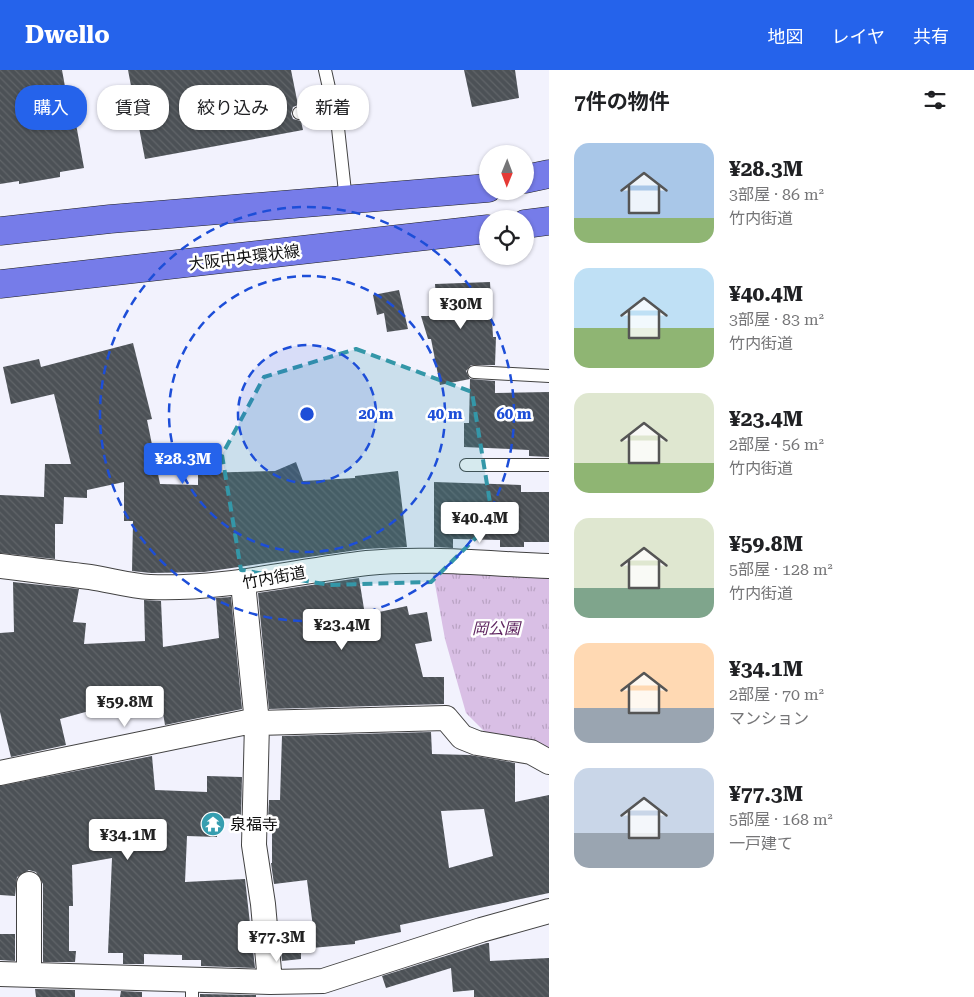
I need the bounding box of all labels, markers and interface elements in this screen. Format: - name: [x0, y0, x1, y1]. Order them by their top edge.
- text: Dwello: [25, 21, 110, 49]
- text: 地図: [768, 26, 804, 47]
- text: レイヤ: [832, 26, 885, 47]
- text: 共有: [913, 26, 949, 47]
- chip: 購入: [15, 85, 87, 130]
- chip: 賃貸: [97, 85, 169, 130]
- chip: 絞り込み: [179, 85, 287, 130]
- chip: 新着: [297, 85, 369, 130]
- icon: filters: [921, 86, 949, 114]
- text: 7件の物件: [574, 90, 670, 114]
- north arrow: [479, 145, 534, 200]
- map controls: [479, 145, 534, 265]
- text: ¥28.3M: [729, 157, 803, 181]
- icon: home: [614, 163, 674, 223]
- text: 3部屋 · 86 m²: [729, 185, 824, 204]
- text: 竹内街道: [729, 209, 793, 228]
- button: locate: [479, 210, 534, 265]
- street label: 大阪中央環状線: [187, 241, 301, 274]
- text: ¥40.4M: [729, 282, 803, 306]
- pin: ¥30M: [431, 288, 491, 330]
- icon: home: [614, 288, 674, 348]
- text: ¥30M: [440, 294, 482, 313]
- text: 3部屋 · 83 m²: [729, 310, 824, 329]
- text: 竹内街道: [729, 334, 793, 353]
- centre of rings: [298, 405, 316, 423]
- text: 20 m: [358, 405, 394, 423]
- text: 40 m: [427, 405, 463, 423]
- text: 60 m: [496, 405, 532, 423]
- text: ¥23.4M: [729, 407, 803, 431]
- icon: home: [614, 413, 674, 473]
- text: 2部屋 · 56 m²: [729, 435, 824, 454]
- pin: ¥28.3M: [142, 442, 224, 485]
- text: ¥28.3M: [155, 449, 211, 468]
- text: 竹内街道: [729, 459, 793, 478]
- pin: ¥40.4M: [439, 502, 521, 544]
- text: ¥40.4M: [452, 508, 508, 527]
- text: ¥59.8M: [729, 532, 803, 556]
- icon: home: [614, 538, 674, 598]
- text: 5部屋 · 128 m²: [729, 560, 833, 579]
- street label: 竹内街道: [241, 563, 307, 592]
- text: 竹内街道: [729, 584, 793, 603]
- pin: ¥23.4M: [301, 608, 383, 651]
- text: ¥23.4M: [314, 615, 370, 634]
- park label: 岡公園: [472, 619, 522, 638]
- text: ¥34.1M: [729, 657, 803, 681]
- icon: home: [614, 663, 674, 723]
- text: 2部屋 · 70 m²: [729, 685, 824, 704]
- pin: ¥59.8M: [84, 686, 166, 728]
- text: ¥59.8M: [97, 692, 153, 711]
- text: マンション: [729, 709, 809, 728]
- text: ¥77.3M: [729, 782, 803, 806]
- icon: home: [614, 788, 674, 848]
- text: 5部屋 · 168 m²: [729, 810, 833, 829]
- temple icon: 泉福寺: [200, 811, 226, 837]
- place label: 泉福寺: [230, 815, 278, 834]
- pin: ¥34.1M: [87, 818, 169, 861]
- text: ¥34.1M: [100, 825, 156, 844]
- text: 一戸建て: [729, 834, 793, 853]
- pin: ¥77.3M: [236, 920, 318, 963]
- text: ¥77.3M: [249, 927, 305, 946]

